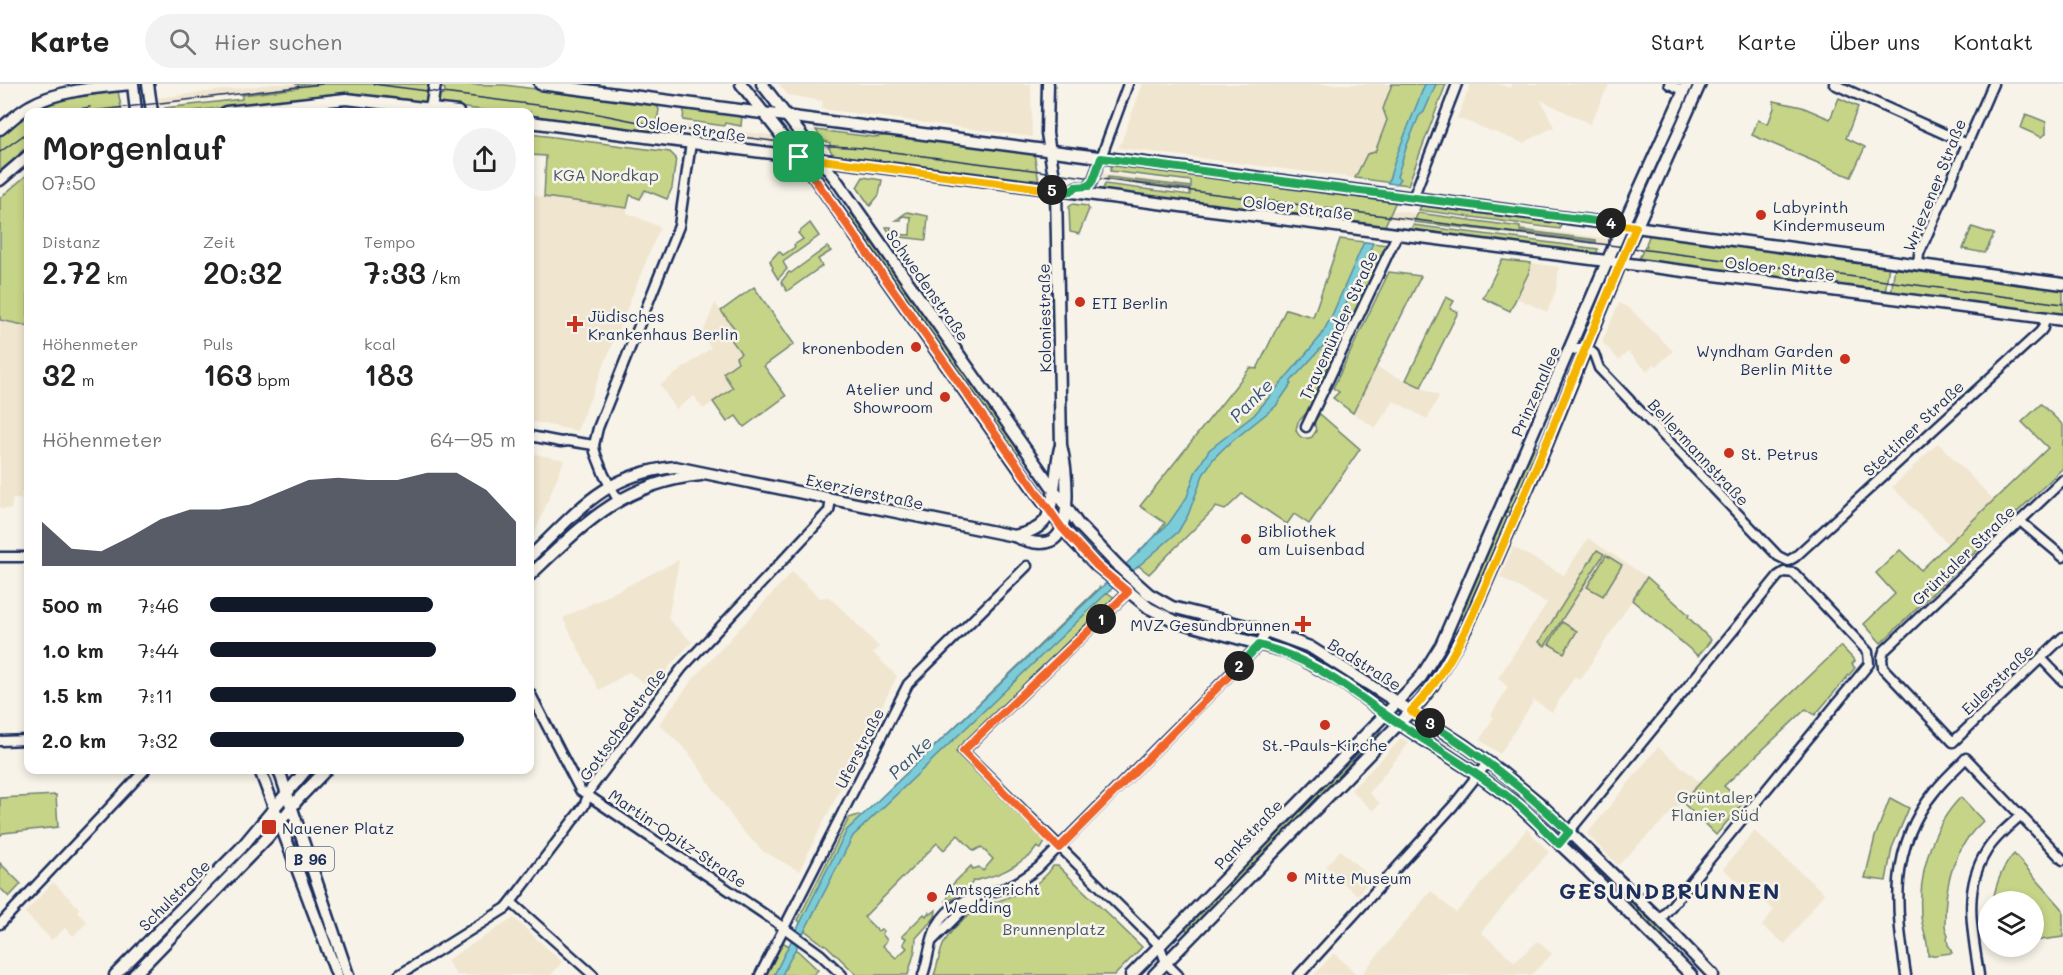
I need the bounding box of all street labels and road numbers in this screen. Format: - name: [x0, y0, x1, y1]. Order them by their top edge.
- street label: Osloer Straße: [635, 110, 747, 146]
- street label: Wriezener Straße: [1898, 115, 1970, 255]
- street label: Osloer Straße: [1242, 190, 1354, 224]
- street label: Schwedenstraße: [882, 225, 974, 345]
- street label: Travemünder Straße: [1294, 247, 1382, 403]
- street label: Osloer Straße: [1724, 251, 1836, 285]
- street label: Koloniestraße: [1033, 263, 1055, 373]
- street label: Prinzenallee: [1506, 342, 1564, 440]
- street label: Stettiner Straße: [1858, 376, 1968, 480]
- street label: Bellermannstraße: [1644, 394, 1754, 510]
- street label: Exerzierstraße: [804, 468, 926, 514]
- street label: Grüntaler Straße: [1907, 500, 2019, 610]
- street label: Badstraße: [1324, 633, 1406, 695]
- street label: Eulerstraße: [1956, 639, 2038, 719]
- street label: Gottschedstraße: [574, 663, 670, 785]
- street label: Uferstraße: [830, 704, 888, 792]
- street label: Martin-Opitz-Straße: [605, 784, 751, 892]
- street label: Pankstraße: [1209, 794, 1287, 874]
- road number: B 96: [286, 847, 334, 871]
- street label: Schulstraße: [134, 855, 214, 935]

